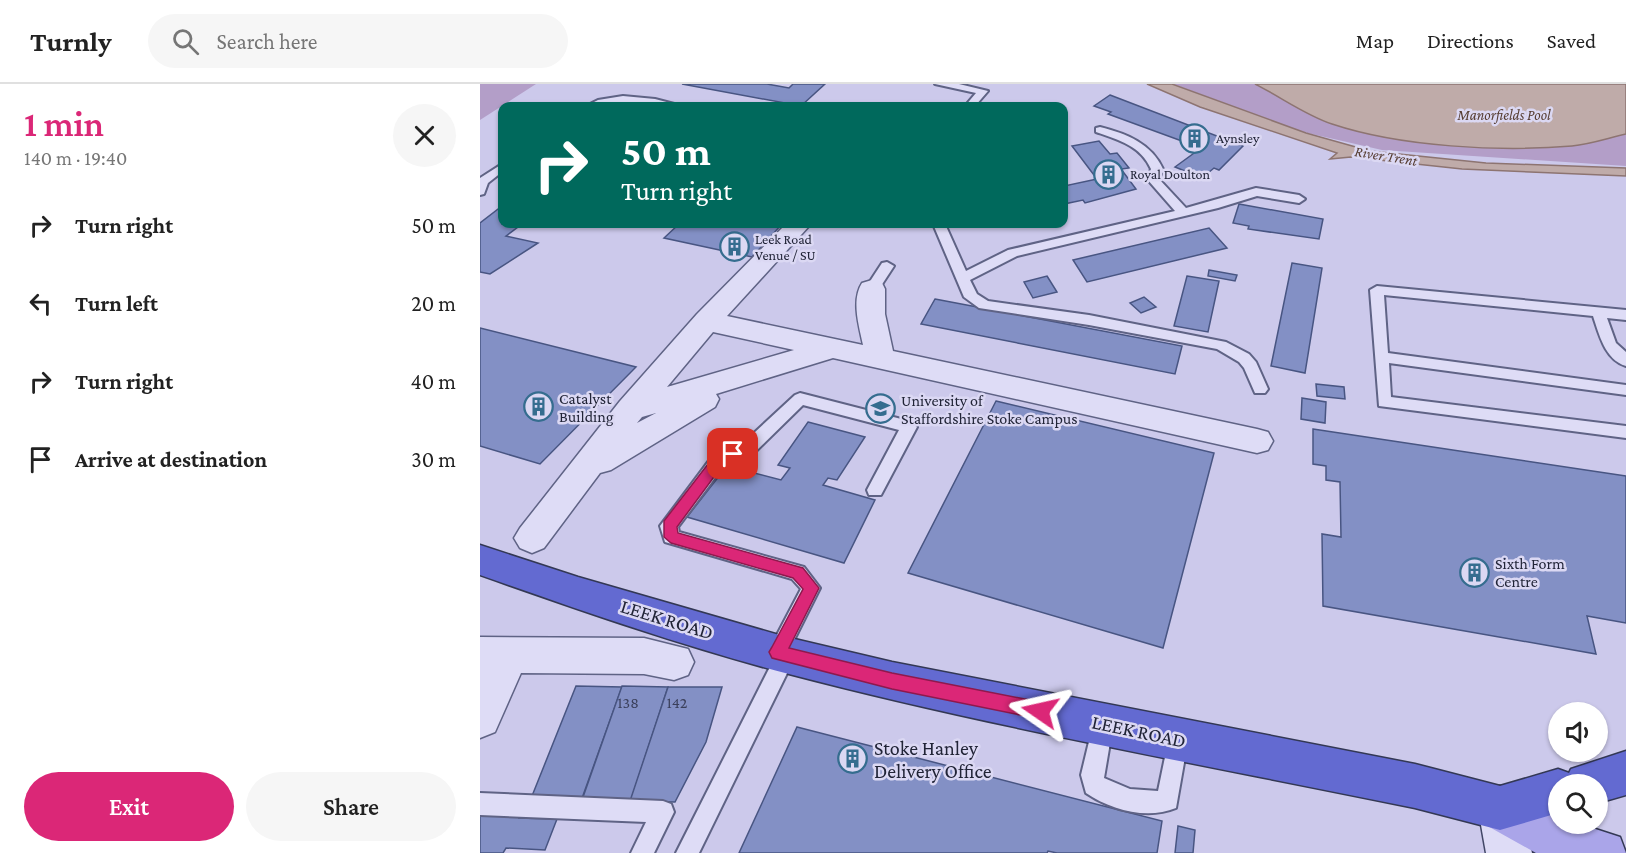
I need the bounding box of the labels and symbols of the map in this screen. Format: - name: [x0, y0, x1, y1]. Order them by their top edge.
- water label: Manorfields Pool: [1456, 107, 1551, 124]
- building icon: Aynsley: [1179, 122, 1211, 154]
- place label: Aynsley: [1216, 130, 1260, 146]
- water label: River Trent: [1354, 143, 1419, 169]
- building icon: Royal Doulton: [1093, 158, 1125, 190]
- place label: Royal Doulton: [1130, 166, 1211, 182]
- building icon: Leek Road Venue / SU: [718, 231, 750, 263]
- place label: Leek Road Venue / SU: [755, 231, 816, 263]
- place label: Catalyst Building: [559, 390, 614, 426]
- building icon: Catalyst Building: [522, 391, 554, 423]
- place label: University of Staffordshire Stoke Campus: [901, 392, 1078, 428]
- school or university icon: University of Staffordshire Stoke Campus: [864, 393, 896, 425]
- pin: [707, 428, 758, 479]
- place label: Sixth Form Centre: [1495, 555, 1565, 590]
- building icon: Sixth Form Centre: [1458, 556, 1490, 588]
- street label: LEEK ROAD: [618, 594, 716, 644]
- position arrow: [1008, 679, 1072, 743]
- house number: 138: [617, 694, 639, 711]
- house number: 142: [667, 694, 688, 711]
- street label: LEEK ROAD: [1090, 710, 1188, 752]
- place label: Stoke Hanley Delivery Office: [874, 737, 992, 783]
- building icon: Stoke Hanley Delivery Office: [837, 743, 869, 775]

